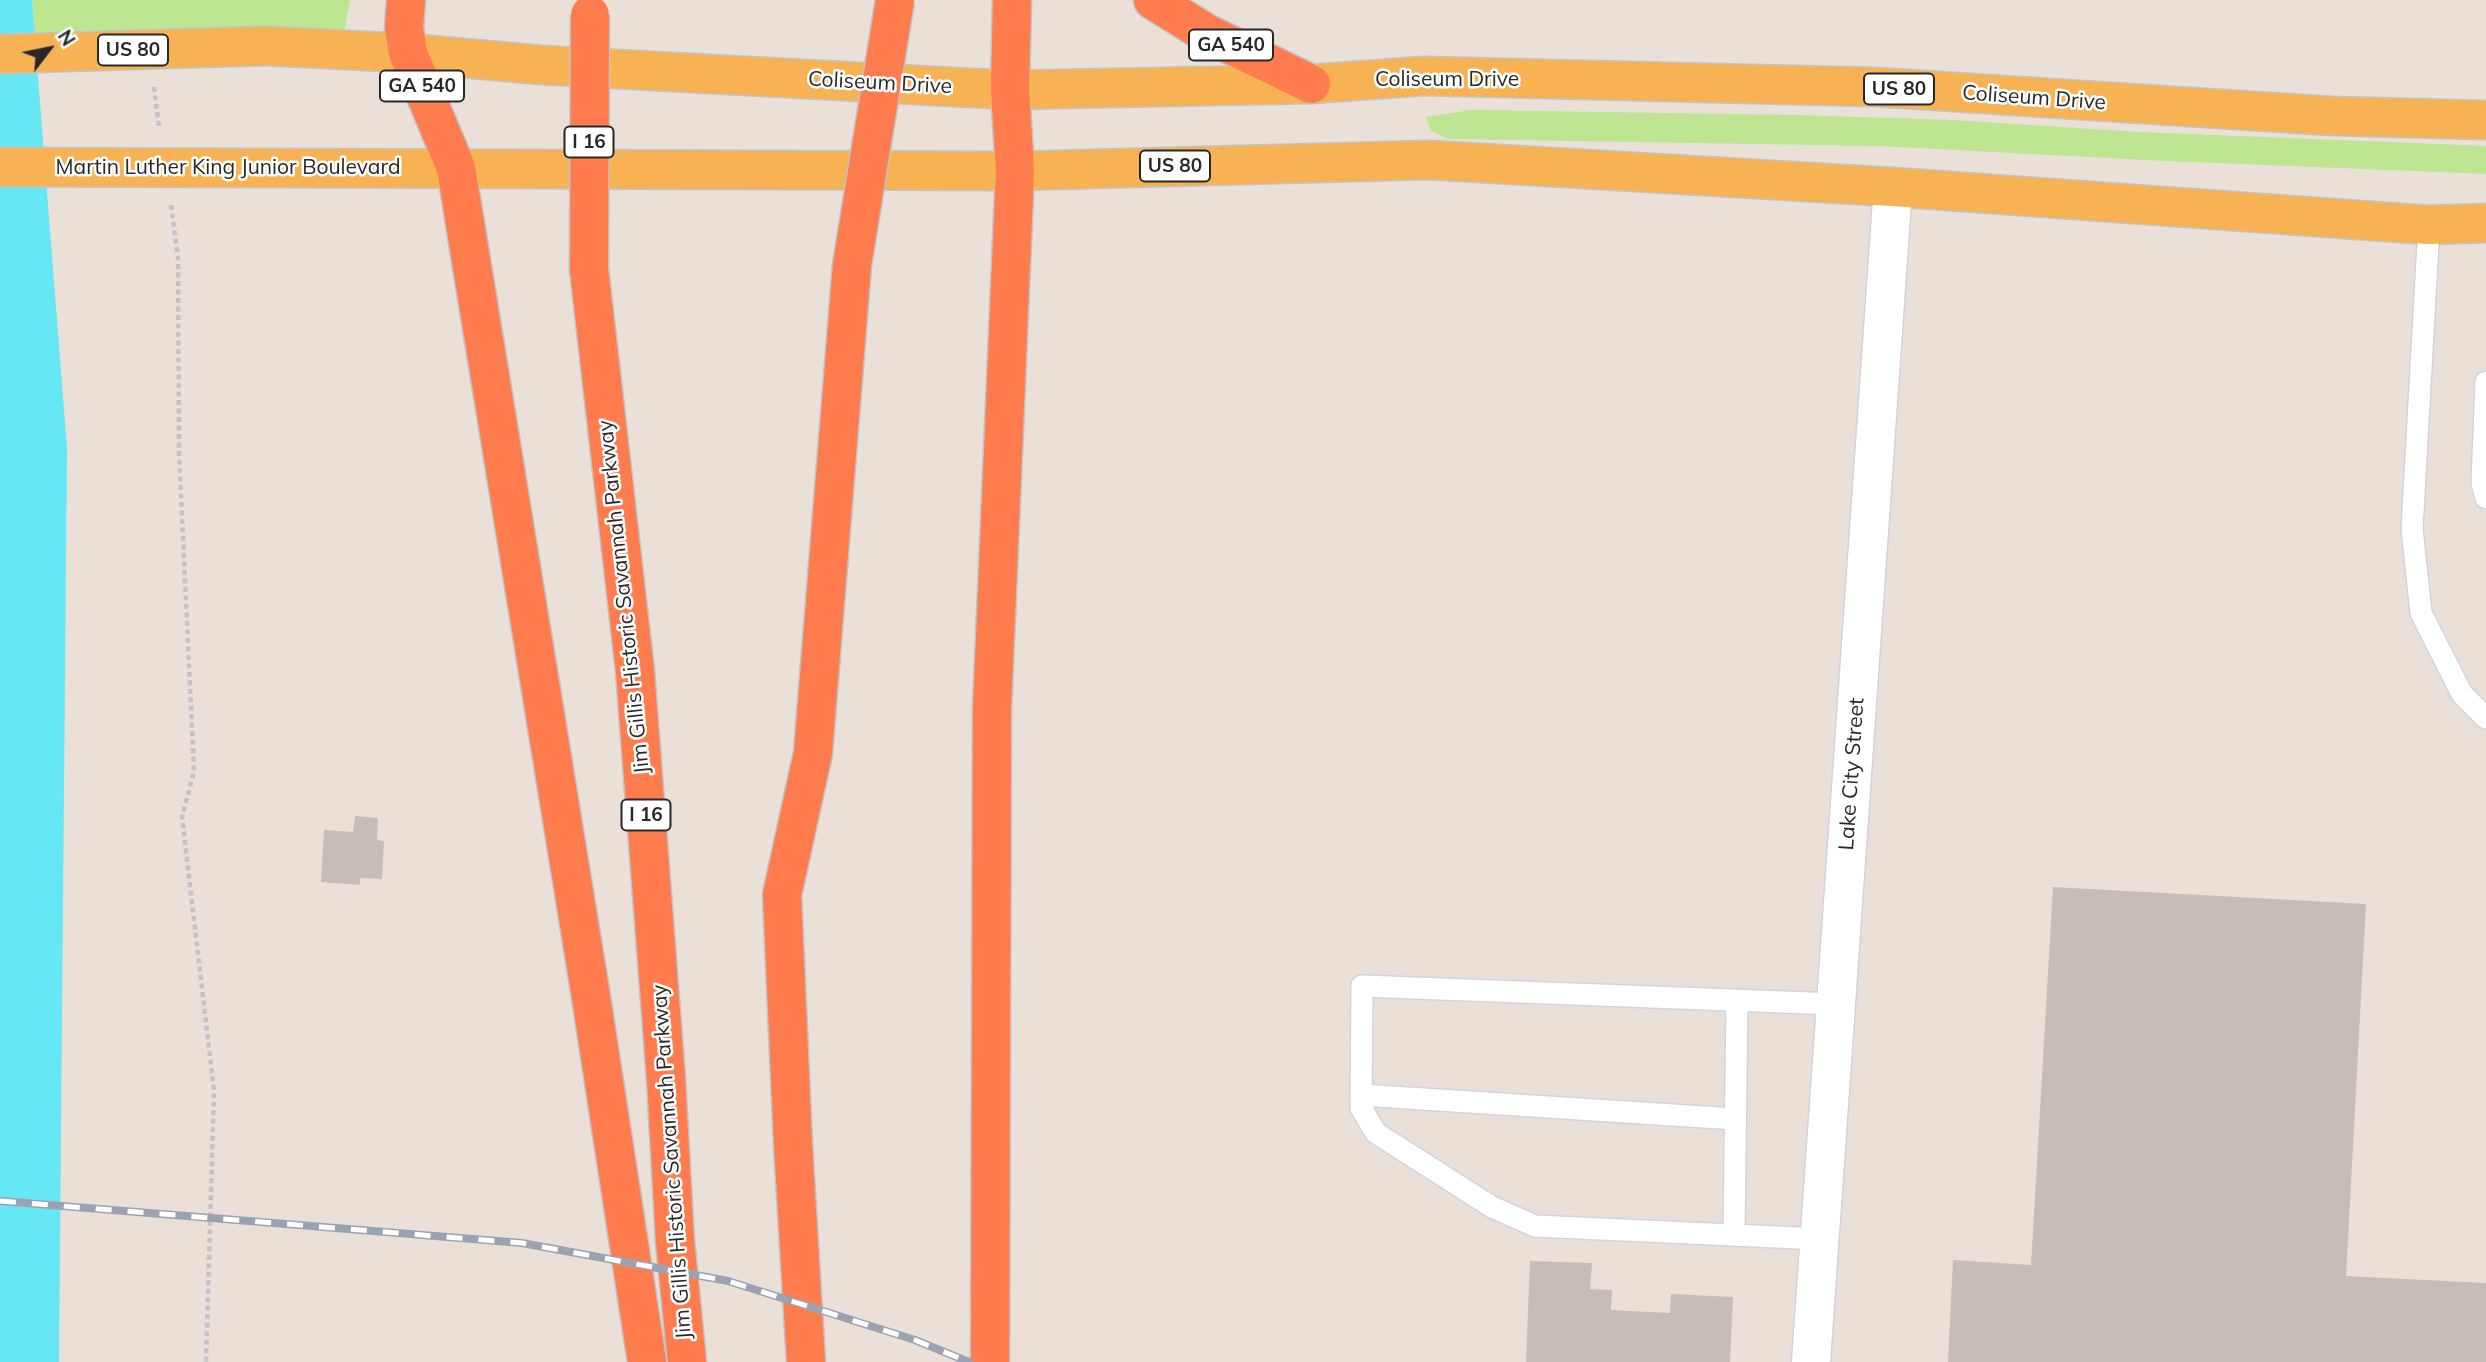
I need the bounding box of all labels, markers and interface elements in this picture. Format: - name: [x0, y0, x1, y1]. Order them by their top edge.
- north arrow: [14, 14, 84, 84]
- text: N: [53, 25, 81, 50]
- road number: GA 540: [1189, 30, 1273, 60]
- road number: US 80: [98, 34, 168, 66]
- street label: Coliseum Drive: [807, 67, 953, 99]
- street label: Coliseum Drive: [1375, 67, 1519, 93]
- road number: GA 540: [380, 71, 464, 102]
- road number: US 80: [1864, 74, 1934, 104]
- street label: Coliseum Drive: [1961, 80, 2107, 116]
- road number: I 16: [564, 126, 614, 158]
- road number: US 80: [1140, 150, 1210, 182]
- street label: Martin Luther King Junior Boulevard: [56, 155, 400, 181]
- street label: Jim Gillis Historic Savannah Parkway: [593, 419, 655, 775]
- street label: Lake City Street: [1834, 697, 1870, 851]
- road number: I 16: [622, 800, 670, 830]
- street label: Jim Gillis Historic Savannah Parkway: [647, 984, 697, 1340]

